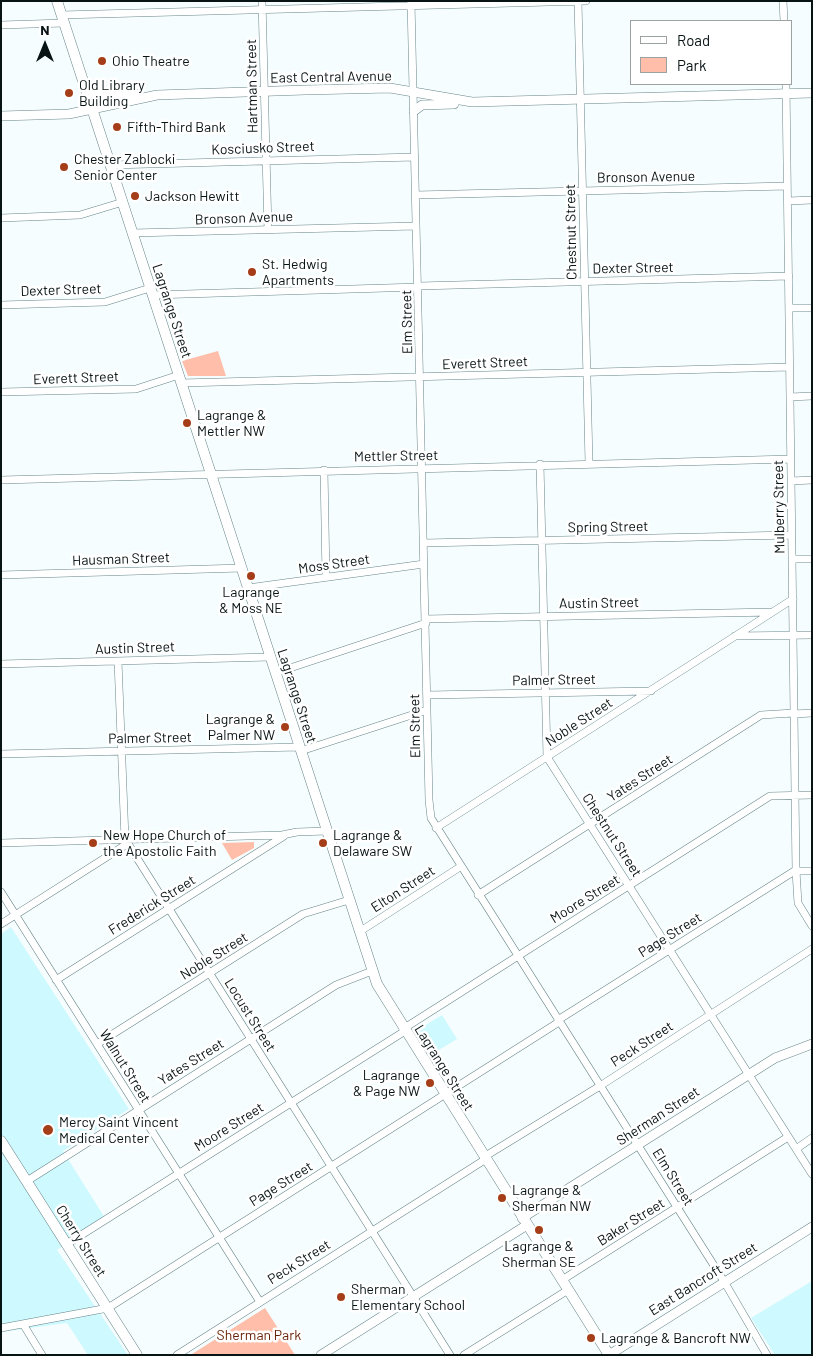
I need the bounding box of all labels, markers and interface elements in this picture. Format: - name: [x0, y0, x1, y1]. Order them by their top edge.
- north arrow: [20, 20, 70, 70]
- legend: [630, 20, 793, 85]
- text: N: [40, 21, 50, 38]
- text: Road: [677, 31, 710, 49]
- street label: Hartman Street: [243, 39, 261, 133]
- place label: Ohio Theatre: [112, 53, 190, 69]
- marker: Ohio Theatre: [96, 55, 108, 67]
- text: Park: [677, 56, 706, 74]
- street label: East Central Avenue: [270, 68, 392, 86]
- place label: Old Library Building: [79, 77, 145, 110]
- marker: Old Library Building: [63, 87, 75, 99]
- place label: Fifth-Third Bank: [127, 119, 226, 135]
- marker: Fifth-Third Bank: [111, 121, 123, 133]
- street label: Kosciusko Street: [211, 138, 315, 158]
- place label: Chester Zablocki Senior Center: [74, 151, 175, 184]
- marker: Chester Zablocki Senior Center: [58, 161, 70, 173]
- street label: Bronson Avenue: [597, 168, 695, 186]
- street label: Chestnut Street: [562, 184, 580, 280]
- place label: Jackson Hewitt: [145, 188, 239, 204]
- marker: Jackson Hewitt: [129, 190, 141, 202]
- street label: Bronson Avenue: [195, 208, 293, 228]
- place label: St. Hedwig Apartments: [262, 256, 334, 288]
- street label: Dexter Street: [592, 259, 674, 277]
- street label: Lagrange Street: [149, 262, 195, 360]
- marker: St. Hedwig Apartments: [246, 266, 258, 278]
- street label: Dexter Street: [20, 280, 102, 300]
- street label: Elm Street: [398, 290, 416, 354]
- street label: Everett Street: [442, 353, 528, 373]
- street label: Everett Street: [33, 368, 119, 388]
- place label: Lagrange & Mettler NW: [197, 407, 266, 440]
- marker: Lagrange & Mettler NW: [181, 417, 193, 429]
- street label: Mettler Street: [354, 447, 438, 465]
- street label: Mulberry Street: [770, 460, 788, 554]
- street label: Spring Street: [568, 518, 648, 536]
- street label: Hausman Street: [72, 549, 170, 569]
- street label: Moss Street: [297, 551, 371, 577]
- marker: Lagrange & Moss NE: [245, 570, 257, 582]
- place label: Lagrange & Moss NE: [219, 584, 283, 616]
- street label: Austin Street: [559, 594, 639, 612]
- street label: Austin Street: [95, 638, 175, 658]
- street label: Lagrange Street: [274, 647, 320, 745]
- street label: Palmer Street: [512, 671, 596, 689]
- street label: Elm Street: [406, 694, 424, 758]
- street label: Noble Street: [542, 694, 616, 750]
- place label: Lagrange & Palmer NW: [206, 711, 275, 744]
- marker: Lagrange & Palmer NW: [279, 721, 291, 733]
- street label: Palmer Street: [108, 729, 192, 747]
- street label: Yates Street: [604, 751, 676, 805]
- street label: Chestnut Street: [579, 790, 645, 880]
- place label: New Hope Church of the Apostolic Faith: [103, 827, 226, 860]
- place label: Lagrange & Delaware SW: [333, 827, 412, 860]
- marker: New Hope Church of the Apostolic Faith: [87, 837, 99, 849]
- marker: Lagrange & Delaware SW: [317, 837, 329, 849]
- street label: Elton Street: [368, 862, 438, 916]
- street label: Moore Street: [547, 871, 623, 927]
- street label: Frederick Street: [105, 872, 199, 938]
- street label: Page Street: [635, 909, 705, 961]
- street label: Noble Street: [177, 929, 251, 983]
- street label: Locust Street: [221, 975, 279, 1055]
- street label: Peck Street: [608, 1018, 676, 1070]
- street label: Lagrange Street: [411, 1022, 477, 1114]
- street label: Walnut Street: [96, 1026, 154, 1106]
- street label: Yates Street: [155, 1035, 227, 1089]
- place label: Lagrange & Page NW: [353, 1067, 420, 1100]
- marker: Lagrange & Page NW: [424, 1077, 436, 1089]
- street label: Sherman Street: [613, 1083, 703, 1149]
- street label: Moore Street: [191, 1099, 267, 1155]
- place label: Mercy Saint Vincent Medical Center: [59, 1114, 179, 1146]
- marker: Mercy Saint Vincent Medical Center: [41, 1123, 55, 1137]
- street label: Elm Street: [649, 1145, 697, 1209]
- street label: Page Street: [246, 1158, 316, 1210]
- place label: Lagrange & Sherman NW: [512, 1182, 591, 1214]
- marker: Lagrange & Sherman NW: [496, 1192, 508, 1204]
- street label: Baker Street: [594, 1195, 668, 1249]
- street label: Cherry Street: [52, 1202, 110, 1280]
- marker: Lagrange & Sherman SE: [533, 1224, 545, 1236]
- street label: Peck Street: [265, 1236, 333, 1288]
- place label: Lagrange & Sherman SE: [502, 1238, 576, 1270]
- street label: East Bancroft Street: [646, 1239, 760, 1319]
- place label: Sherman Elementary School: [351, 1281, 465, 1314]
- marker: Sherman Elementary School: [335, 1291, 347, 1303]
- park label: Sherman Park: [217, 1327, 301, 1343]
- place label: Lagrange & Bancroft NW: [601, 1330, 751, 1346]
- marker: Lagrange & Bancroft NW: [585, 1332, 597, 1344]

